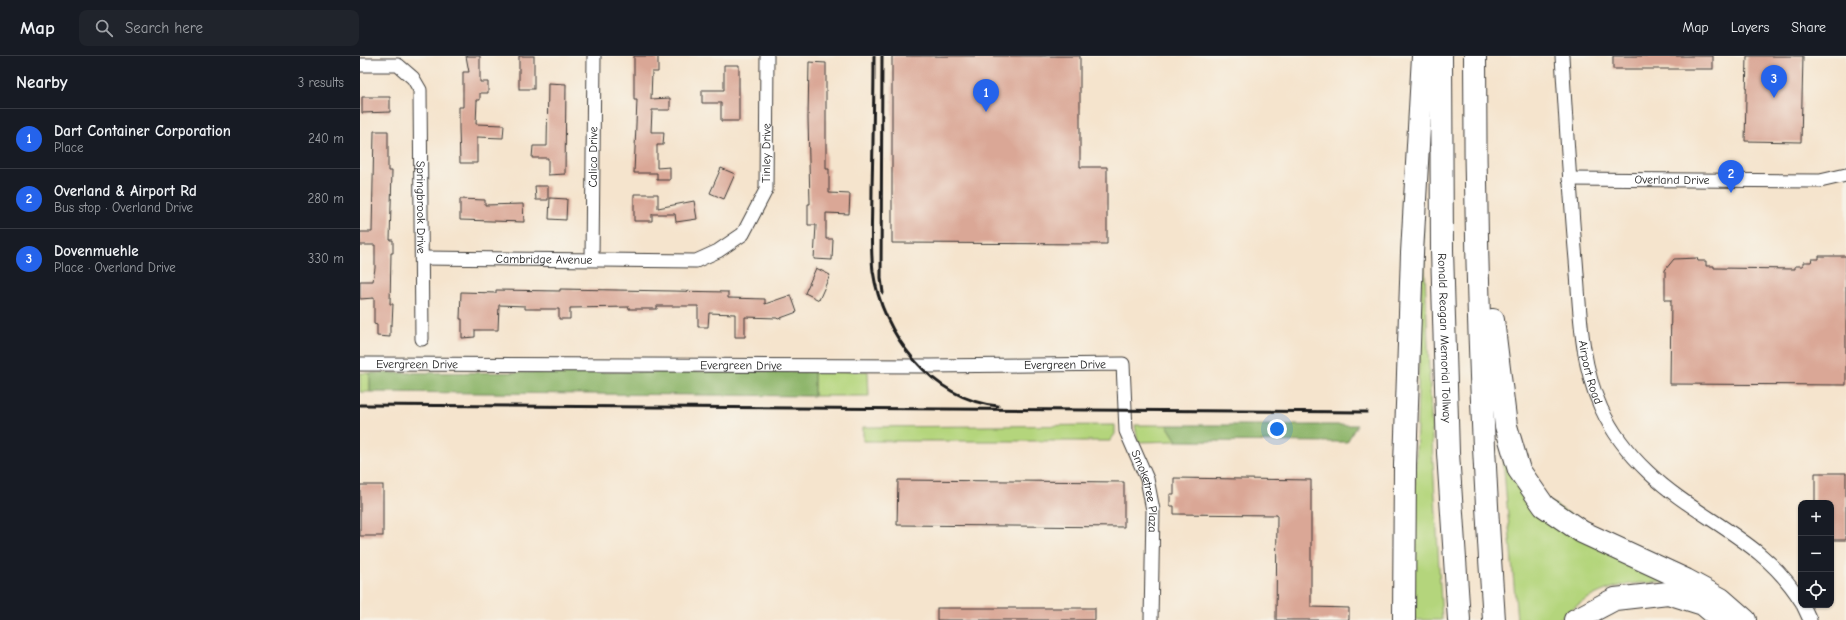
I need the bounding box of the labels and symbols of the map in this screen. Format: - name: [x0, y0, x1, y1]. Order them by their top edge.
- pin: 3: [1761, 65, 1787, 98]
- pin: 1: [973, 79, 999, 112]
- street label: Tinley Drive: [759, 123, 773, 183]
- street label: Calico Drive: [586, 126, 600, 188]
- pin: 2: [1718, 160, 1744, 193]
- street label: Springbrook Drive: [414, 161, 428, 254]
- street label: Overland Drive: [1634, 173, 1710, 187]
- street label: Cambridge Avenue: [496, 252, 592, 267]
- street label: Ronald Reagan Memorial Tollway: [1435, 253, 1454, 424]
- street label: Airport Road: [1576, 340, 1606, 406]
- street label: Evergreen Drive: [376, 357, 458, 371]
- street label: Evergreen Drive: [1024, 357, 1106, 372]
- street label: Evergreen Drive: [700, 358, 782, 372]
- your location: [1267, 419, 1287, 439]
- street label: Smoketree Plaza: [1128, 448, 1160, 533]

